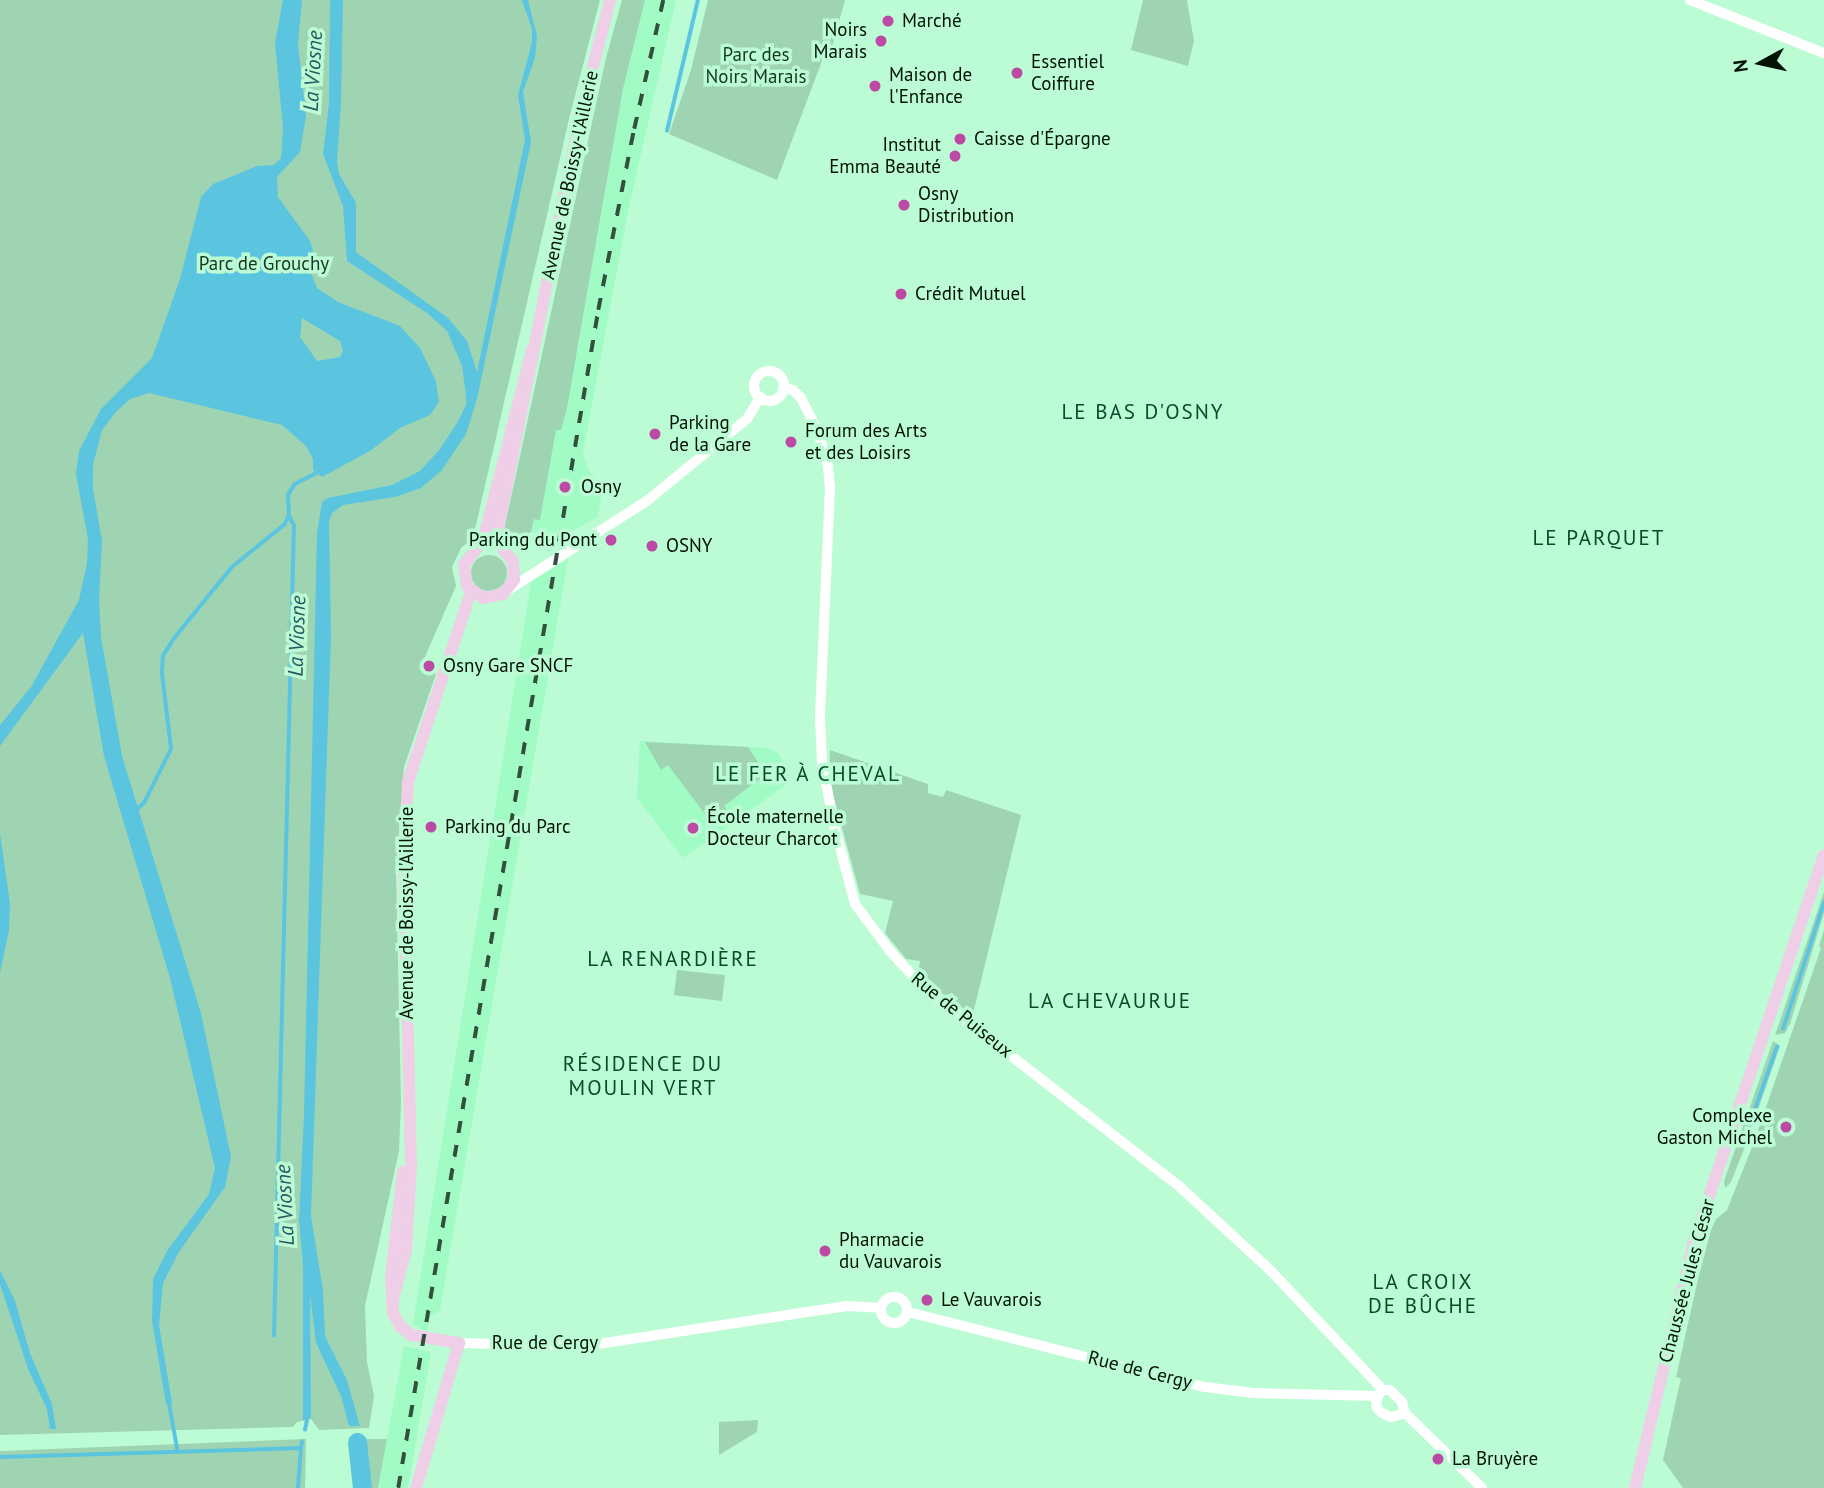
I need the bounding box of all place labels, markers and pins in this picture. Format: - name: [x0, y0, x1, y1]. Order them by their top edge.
- place label: Marché: [902, 10, 962, 32]
- marker: Marché: [880, 13, 896, 29]
- place label: Noirs Marais: [814, 19, 867, 63]
- marker: Noirs Marais: [873, 33, 889, 49]
- place label: Essentiel Coiffure: [1031, 51, 1104, 95]
- place label: Maison de l'Enfance: [889, 64, 972, 108]
- marker: Essentiel Coiffure: [1009, 65, 1025, 81]
- marker: Maison de l'Enfance: [867, 78, 883, 94]
- place label: Caisse d'Épargne: [974, 128, 1111, 150]
- marker: Caisse d'Épargne: [952, 131, 968, 147]
- place label: Institut Emma Beauté: [829, 134, 941, 178]
- marker: Institut Emma Beauté: [947, 148, 963, 164]
- place label: Osny Distribution: [918, 183, 1014, 227]
- marker: Osny Distribution: [896, 197, 912, 213]
- place label: Crédit Mutuel: [915, 283, 1026, 305]
- marker: Crédit Mutuel: [893, 286, 909, 302]
- place label: Parking de la Gare: [669, 412, 751, 456]
- place label: Forum des Arts et des Loisirs: [805, 420, 928, 464]
- marker: Parking de la Gare: [647, 426, 663, 442]
- marker: Forum des Arts et des Loisirs: [783, 434, 799, 450]
- place label: Osny: [581, 476, 621, 498]
- marker: Osny: [555, 477, 575, 497]
- place label: Parking du Pont: [469, 529, 597, 551]
- marker: Parking du Pont: [603, 532, 619, 548]
- place label: OSNY: [666, 535, 712, 557]
- marker: OSNY: [644, 538, 660, 554]
- place label: Osny Gare SNCF: [443, 655, 574, 677]
- marker: Osny Gare SNCF: [421, 658, 437, 674]
- place label: École maternelle Docteur Charcot: [707, 806, 844, 850]
- place label: Parking du Parc: [445, 816, 571, 838]
- marker: Parking du Parc: [423, 819, 439, 835]
- marker: École maternelle Docteur Charcot: [685, 820, 701, 836]
- place label: Complexe Gaston Michel: [1657, 1105, 1772, 1149]
- marker: Complexe Gaston Michel: [1778, 1119, 1794, 1135]
- place label: Pharmacie du Vauvarois: [839, 1229, 942, 1273]
- marker: Pharmacie du Vauvarois: [817, 1243, 833, 1259]
- place label: Le Vauvarois: [941, 1289, 1042, 1311]
- marker: Le Vauvarois: [919, 1292, 935, 1308]
- place label: La Bruyère: [1452, 1448, 1538, 1470]
- marker: La Bruyère: [1430, 1451, 1446, 1467]

